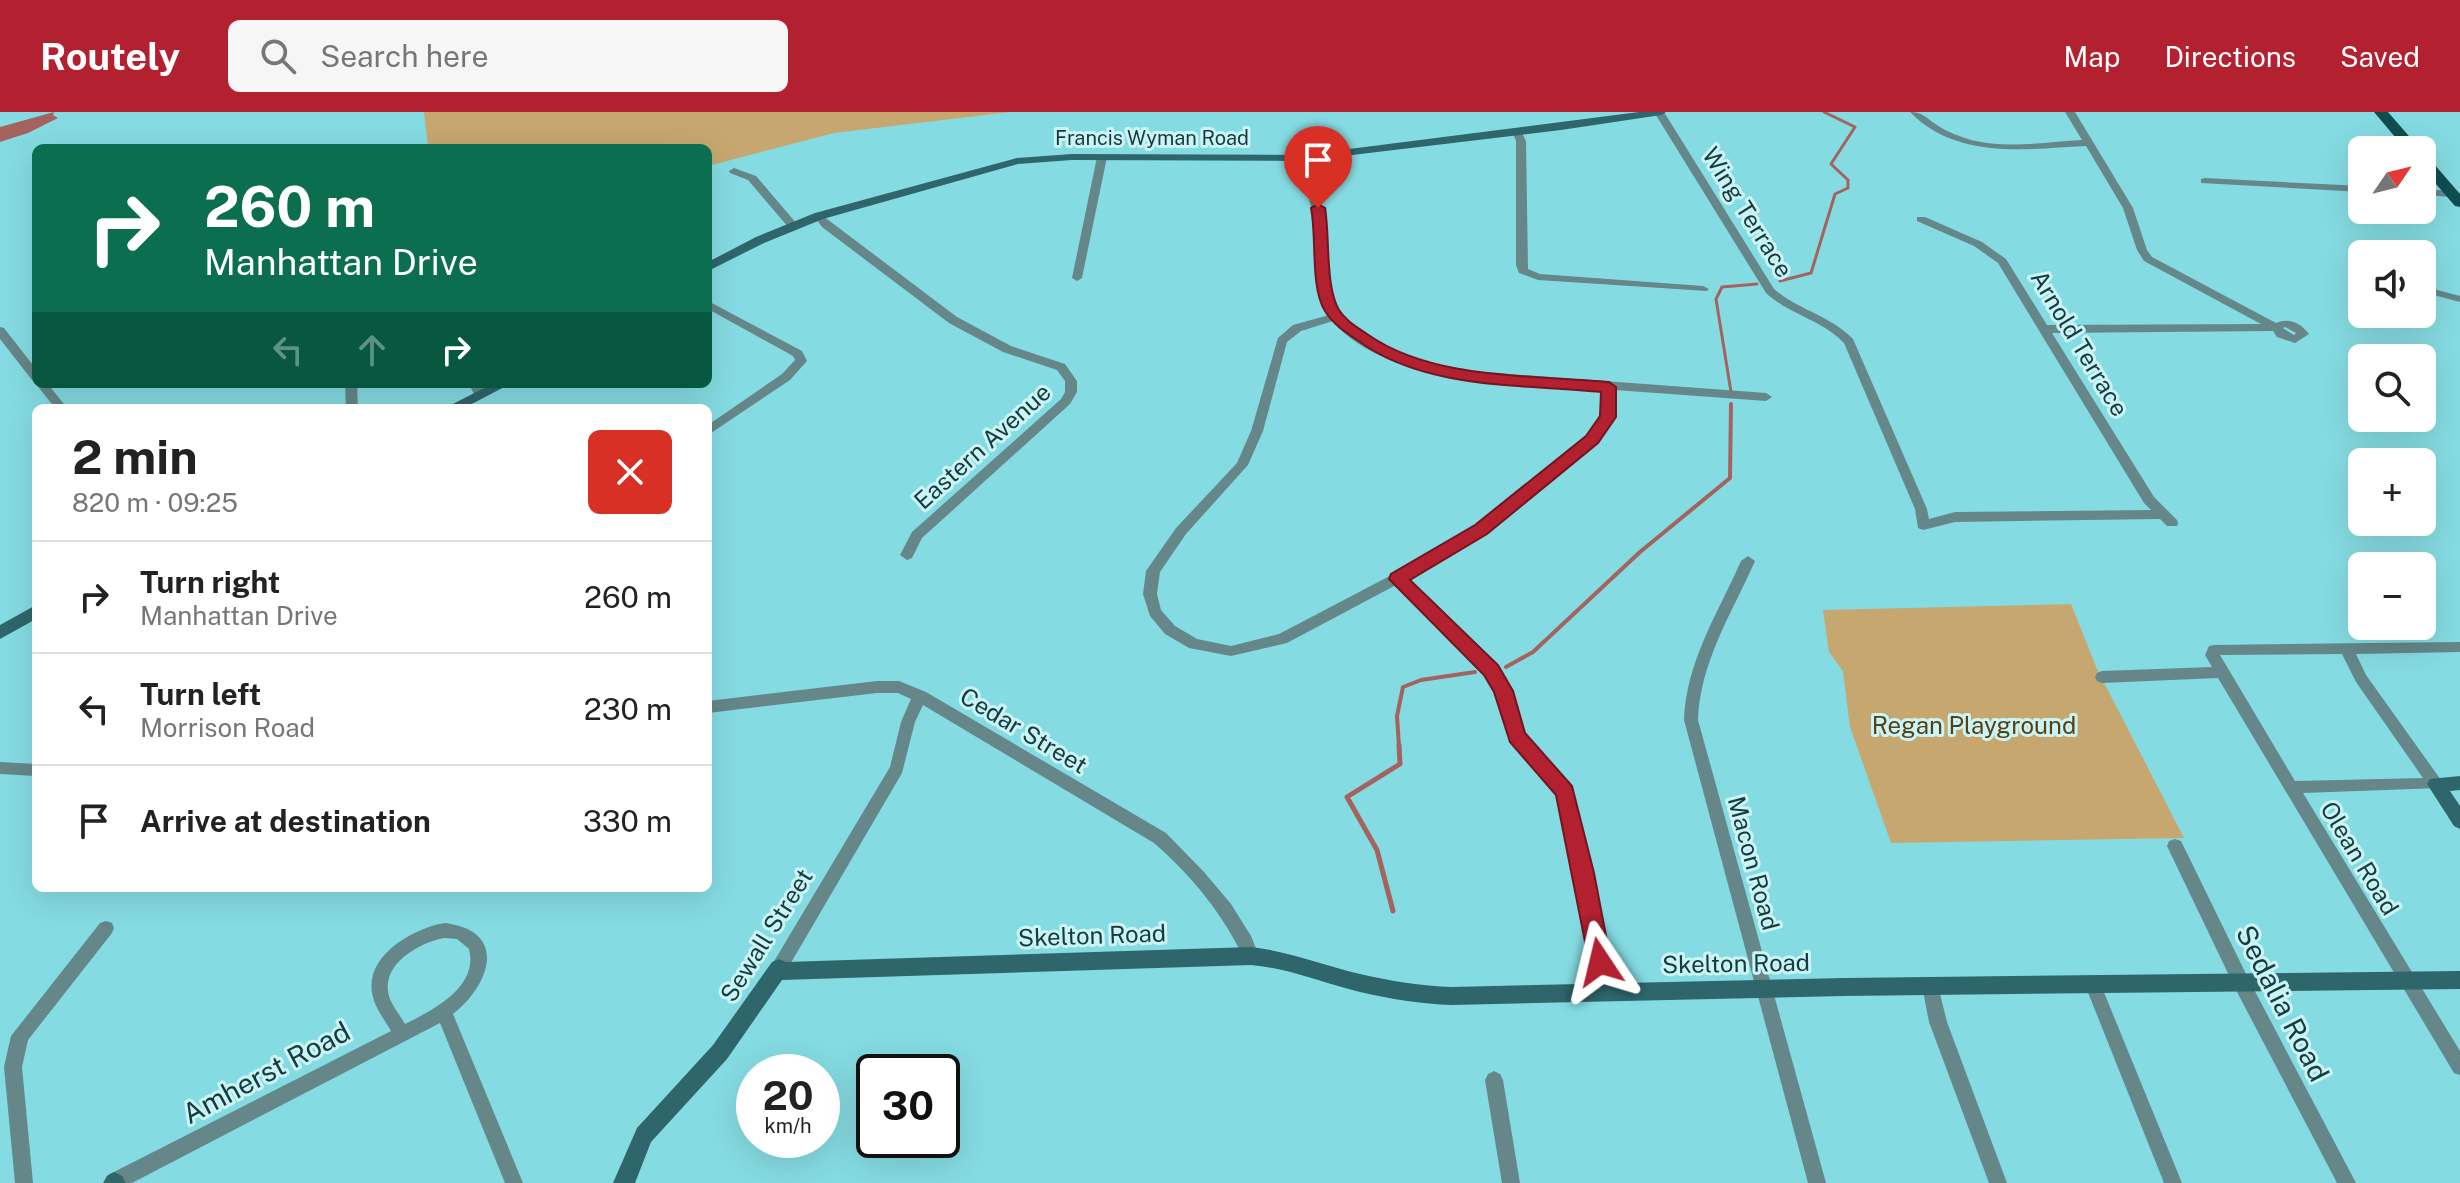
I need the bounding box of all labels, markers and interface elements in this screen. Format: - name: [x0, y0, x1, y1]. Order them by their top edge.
- search box: [228, 20, 788, 92]
- text: Routely: [40, 34, 180, 79]
- icon: search: [256, 34, 300, 78]
- text: Search here: [320, 38, 489, 74]
- text: Map: [2064, 40, 2120, 73]
- text: Directions: [2164, 40, 2296, 73]
- text: Saved: [2340, 40, 2420, 73]
- street label: Francis Wyman Road: [1055, 126, 1249, 150]
- pin: [1284, 126, 1352, 208]
- north arrow: [2348, 136, 2436, 224]
- map controls: [2348, 136, 2436, 640]
- icon: arrive: [1296, 138, 1340, 182]
- street label: Wing Terrace: [1697, 142, 1799, 282]
- text: 260 m: [204, 174, 375, 240]
- icon: right: [72, 176, 176, 280]
- button: sound: [2348, 240, 2436, 328]
- text: Manhattan Drive: [204, 241, 478, 283]
- street label: Arnold Terrace: [2026, 265, 2134, 421]
- icon: left: [266, 328, 310, 372]
- icon: ahead: [350, 328, 394, 372]
- icon: right: [434, 328, 478, 372]
- button: search: [2348, 344, 2436, 432]
- street label: Eastern Avenue: [908, 377, 1056, 515]
- text: 2 min: [72, 428, 198, 485]
- button: close: [588, 430, 672, 514]
- button: +: [2348, 448, 2436, 536]
- text: 820 m · 09:25: [72, 487, 238, 518]
- button: −: [2348, 552, 2436, 640]
- text: Turn right: [140, 564, 280, 600]
- icon: right: [72, 575, 116, 619]
- text: 260 m: [584, 579, 672, 615]
- text: Manhattan Drive: [140, 600, 338, 631]
- text: Turn left: [140, 676, 261, 712]
- street label: Cedar Street: [956, 681, 1092, 779]
- icon: left: [72, 687, 116, 731]
- text: 230 m: [584, 691, 672, 727]
- park label: Regan Playground: [1872, 711, 2076, 739]
- text: Morrison Road: [140, 712, 315, 743]
- street label: Macon Road: [1723, 793, 1785, 933]
- street label: Olean Road: [2315, 796, 2405, 920]
- icon: arrive: [72, 799, 116, 843]
- text: Arrive at destination: [140, 803, 431, 839]
- text: 330 m: [583, 803, 672, 839]
- street label: Sewall Street: [714, 863, 818, 1007]
- street label: Skelton Road: [1018, 918, 1166, 952]
- street label: Sedalia Road: [2230, 919, 2336, 1087]
- position arrow: [1558, 920, 1642, 1004]
- street label: Skelton Road: [1662, 948, 1810, 978]
- street label: Amherst Road: [177, 1014, 355, 1130]
- speed limit sign: 30: [856, 1054, 960, 1158]
- text: 20: [762, 1072, 814, 1119]
- text: km/h: [764, 1114, 812, 1138]

